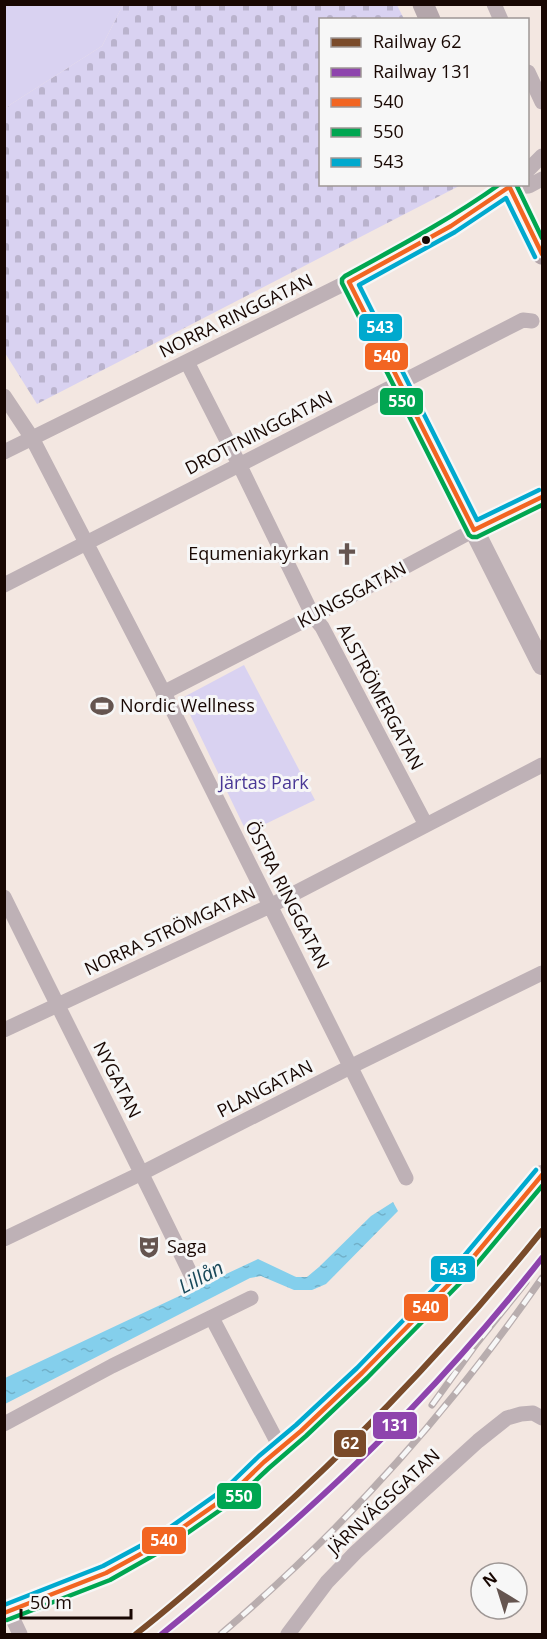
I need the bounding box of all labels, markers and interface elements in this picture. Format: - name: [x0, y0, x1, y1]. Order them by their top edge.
- legend: [319, 18, 529, 186]
- text: Railway 62: [373, 29, 461, 53]
- text: Railway 131: [373, 59, 472, 83]
- text: 540: [373, 89, 404, 113]
- text: 550: [373, 119, 404, 143]
- text: 543: [373, 149, 404, 173]
- unlabelled marker: [420, 234, 432, 246]
- street label: NORRA RINGGATAN: [155, 268, 316, 363]
- line badge: 543: [358, 313, 403, 342]
- text: 543: [366, 316, 394, 338]
- line badge: 540: [364, 342, 409, 371]
- text: 540: [373, 345, 401, 367]
- street label: DROTTNINGGATAN: [181, 385, 336, 480]
- line badge: 550: [379, 387, 424, 416]
- text: 550: [388, 390, 416, 412]
- place label: Equmeniakyrkan: [188, 541, 329, 565]
- church icon: Equmeniakyrkan: [334, 541, 360, 567]
- street label: KUNGSGATAN: [293, 555, 410, 633]
- street label: ALSTRÖMERGATAN: [332, 619, 430, 774]
- sports icon: Nordic Wellness: [89, 693, 115, 719]
- place label: Nordic Wellness: [120, 693, 255, 717]
- park label: Järtas Park: [217, 770, 309, 794]
- street label: ÖSTRA RINGGATAN: [240, 816, 336, 973]
- street label: NORRA STRÖMGATAN: [80, 880, 259, 980]
- street label: NYGATAN: [88, 1037, 147, 1122]
- street label: PLANGATAN: [213, 1054, 317, 1123]
- theatre icon: Saga: [136, 1234, 162, 1260]
- place label: Saga: [167, 1234, 207, 1258]
- water label: Lillån: [173, 1253, 228, 1300]
- line badge: 543: [430, 1255, 476, 1283]
- text: 543: [439, 1258, 467, 1280]
- line badge: 540: [403, 1293, 449, 1322]
- text: 540: [412, 1296, 440, 1318]
- line badge: 131: [372, 1411, 418, 1440]
- text: 131: [381, 1414, 409, 1436]
- line badge: 62: [333, 1429, 367, 1458]
- text: 62: [341, 1432, 359, 1454]
- street label: JÄRNVÄGSGATAN: [321, 1443, 445, 1561]
- line badge: 550: [216, 1482, 262, 1510]
- text: 550: [225, 1485, 253, 1507]
- line badge: 540: [141, 1526, 187, 1555]
- text: 540: [150, 1529, 178, 1551]
- north arrow: [469, 1561, 529, 1621]
- text: N: [478, 1567, 502, 1592]
- scale bar: [21, 1582, 130, 1620]
- text: 50 m: [30, 1590, 72, 1614]

